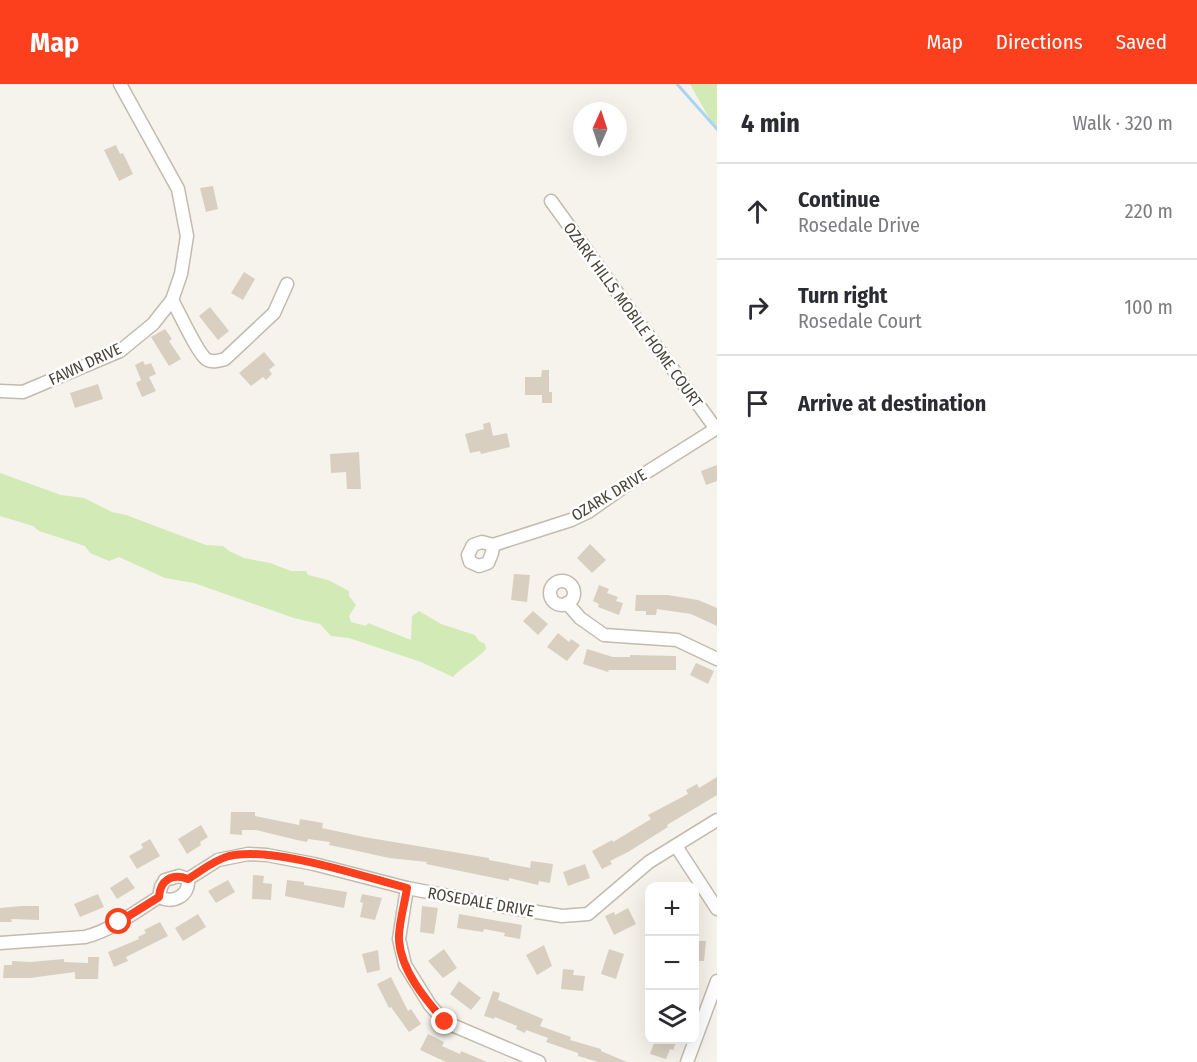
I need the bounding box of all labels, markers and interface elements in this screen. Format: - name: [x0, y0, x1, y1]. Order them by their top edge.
- text: Map: [30, 26, 79, 59]
- text: Map: [926, 29, 963, 55]
- text: Directions: [996, 29, 1083, 55]
- text: Saved: [1116, 29, 1167, 55]
- north arrow: [573, 102, 627, 156]
- text: 4 min: [741, 108, 800, 139]
- text: Walk · 320 m: [1073, 111, 1173, 135]
- text: Continue: [798, 186, 880, 213]
- icon: ahead: [741, 195, 774, 228]
- text: 220 m: [1125, 199, 1173, 223]
- text: Rosedale Drive: [798, 213, 920, 237]
- street label: OZARK HILLS MOBILE HOME COURT: [559, 219, 707, 412]
- text: Turn right: [798, 282, 887, 309]
- icon: right: [741, 291, 774, 324]
- text: 100 m: [1124, 295, 1173, 319]
- text: Rosedale Court: [798, 309, 922, 333]
- street label: FAWN DRIVE: [46, 339, 124, 389]
- icon: arrive: [741, 387, 774, 420]
- text: Arrive at destination: [798, 390, 986, 417]
- street label: OZARK DRIVE: [568, 465, 650, 525]
- map controls: [645, 882, 699, 1044]
- button: +: [645, 882, 699, 936]
- street label: ROSEDALE DRIVE: [426, 883, 536, 921]
- route start: [105, 908, 131, 934]
- button: −: [645, 936, 699, 990]
- button: layers: [645, 990, 699, 1044]
- route end: [431, 1008, 457, 1034]

